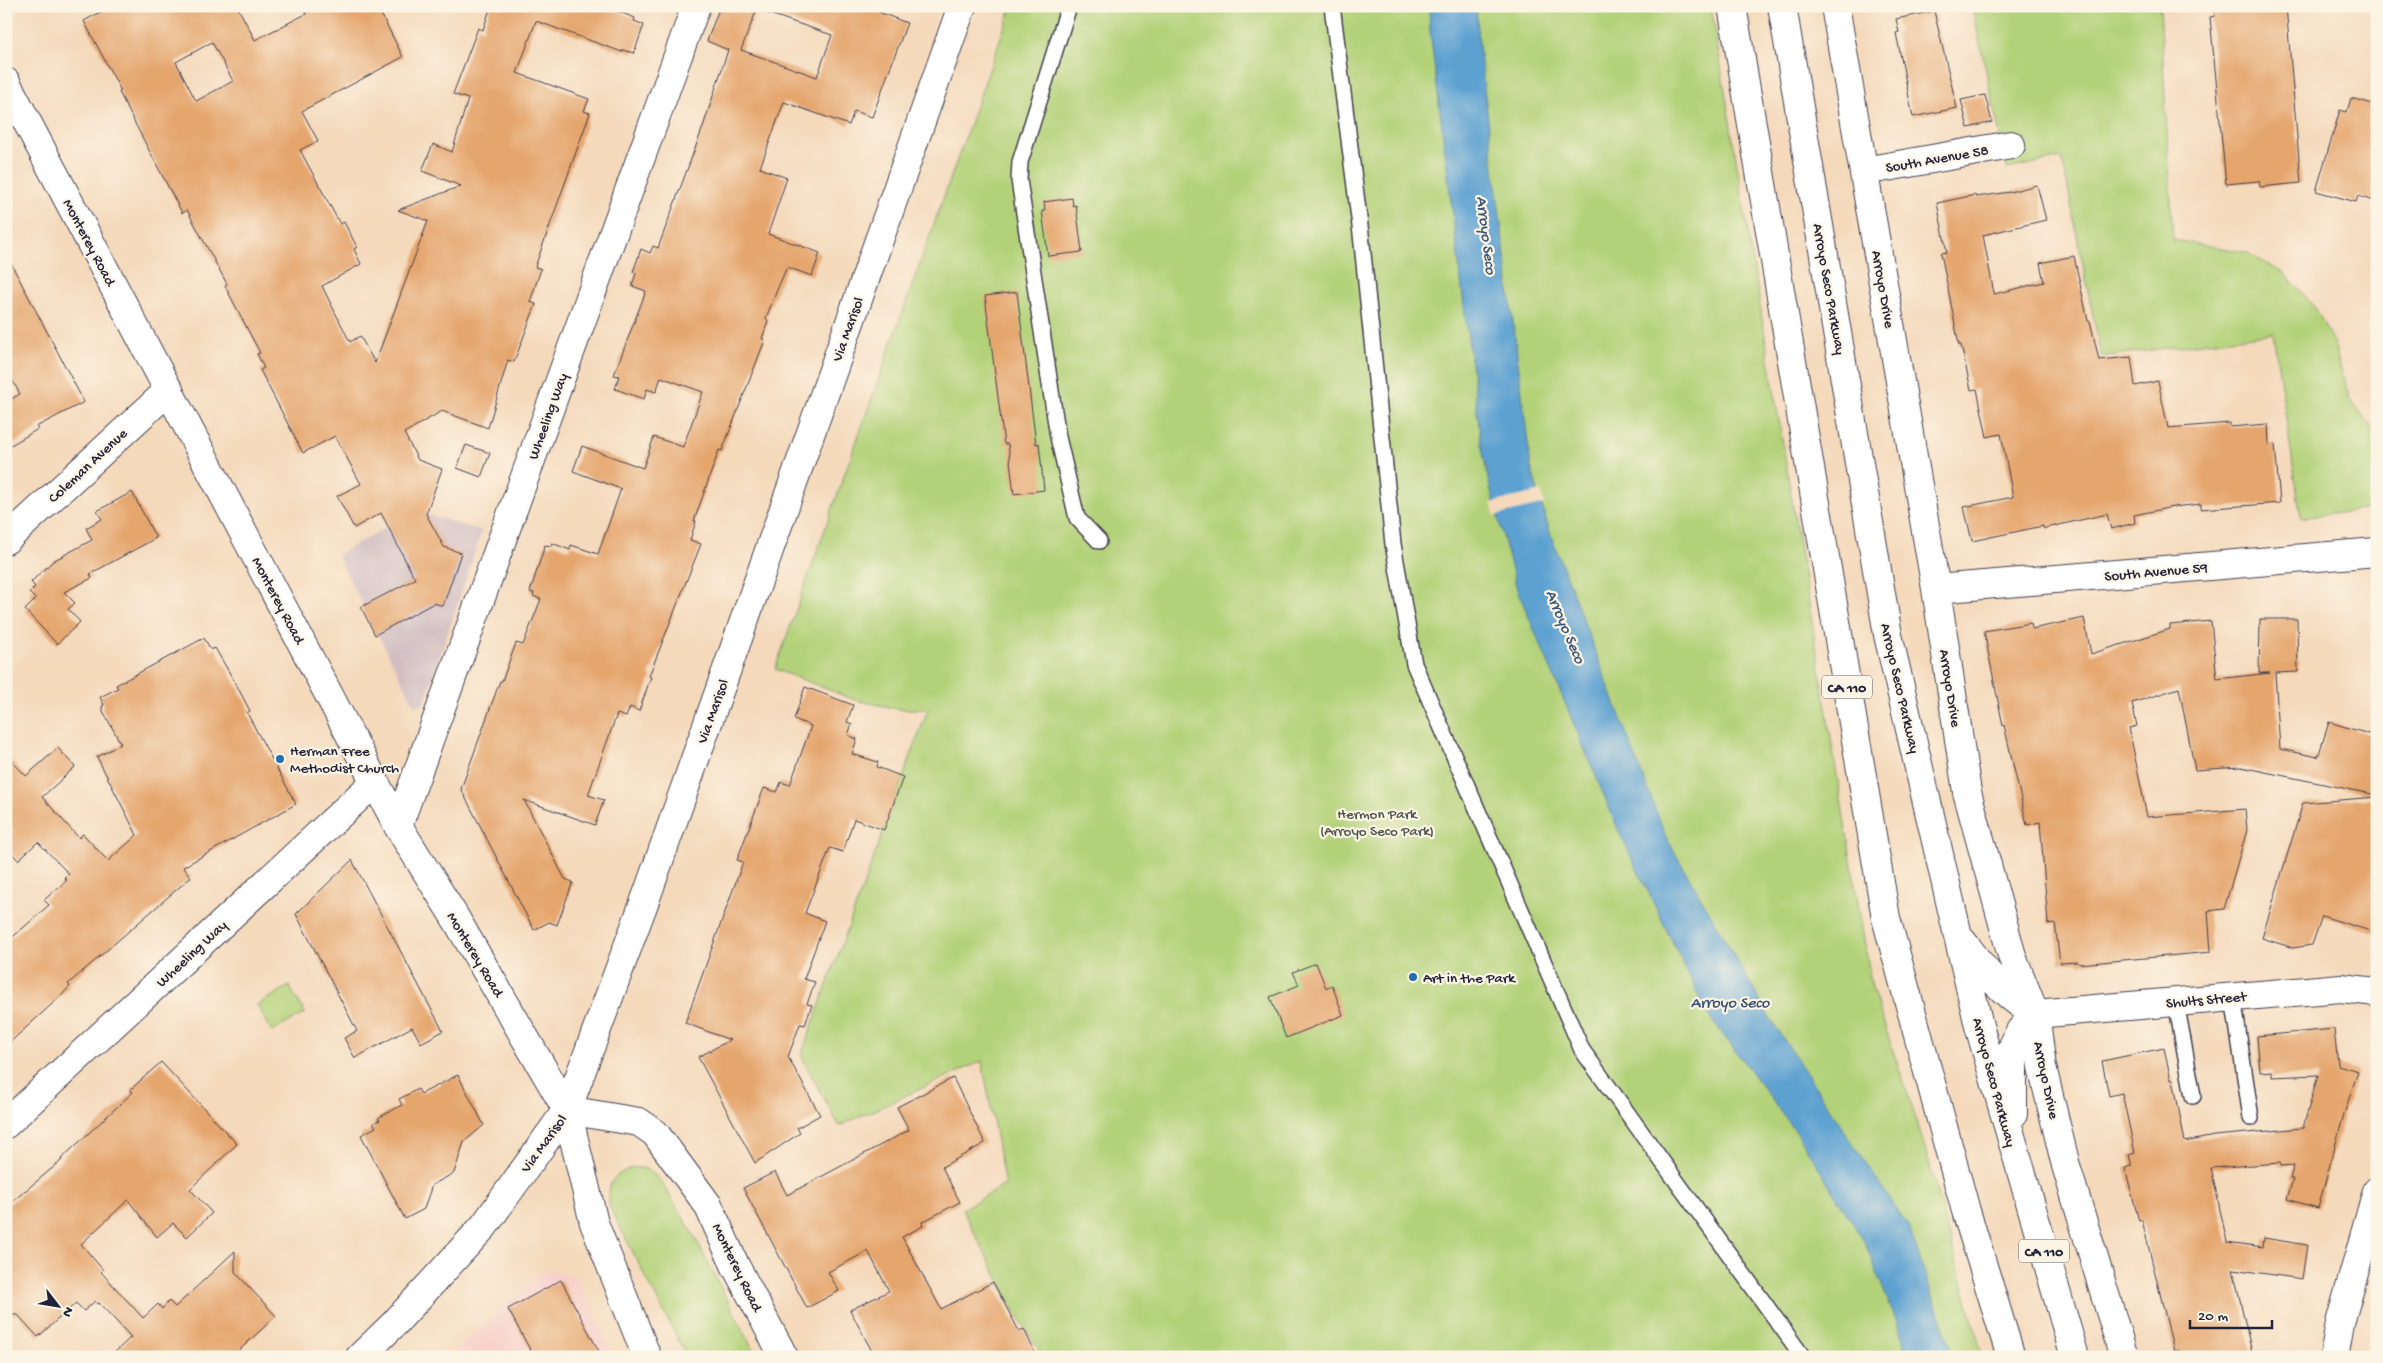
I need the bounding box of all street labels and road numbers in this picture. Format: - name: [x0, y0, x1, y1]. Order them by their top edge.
- street label: South Avenue 58: [1884, 142, 1990, 178]
- street label: Monterey Road: [58, 196, 119, 291]
- street label: Arroyo Seco Parkway: [1808, 222, 1849, 357]
- street label: Arroyo Drive: [1866, 249, 1898, 330]
- street label: Via Marisol: [829, 295, 869, 365]
- street label: Wheeling Way: [525, 371, 573, 462]
- street label: Coleman Avenue: [45, 425, 132, 508]
- street label: Monterey Road: [247, 554, 308, 649]
- street label: South Avenue 59: [2104, 559, 2209, 586]
- street label: Arroyo Seco Parkway: [1875, 622, 1923, 756]
- street label: Arroyo Drive: [1934, 648, 1964, 729]
- road number: CA 110: [1822, 676, 1872, 699]
- street label: Via Marisol: [694, 677, 734, 747]
- street label: Monterey Road: [442, 909, 507, 1002]
- street label: Wheeling Way: [153, 917, 232, 992]
- street label: Shults Street: [2165, 988, 2249, 1013]
- street label: Arroyo Seco Parkway: [1967, 1016, 2019, 1150]
- street label: Arroyo Drive: [2028, 1040, 2062, 1121]
- street label: Via Marisol: [517, 1112, 572, 1178]
- street label: Monterey Road: [707, 1221, 766, 1316]
- road number: CA 110: [2019, 1240, 2069, 1262]

